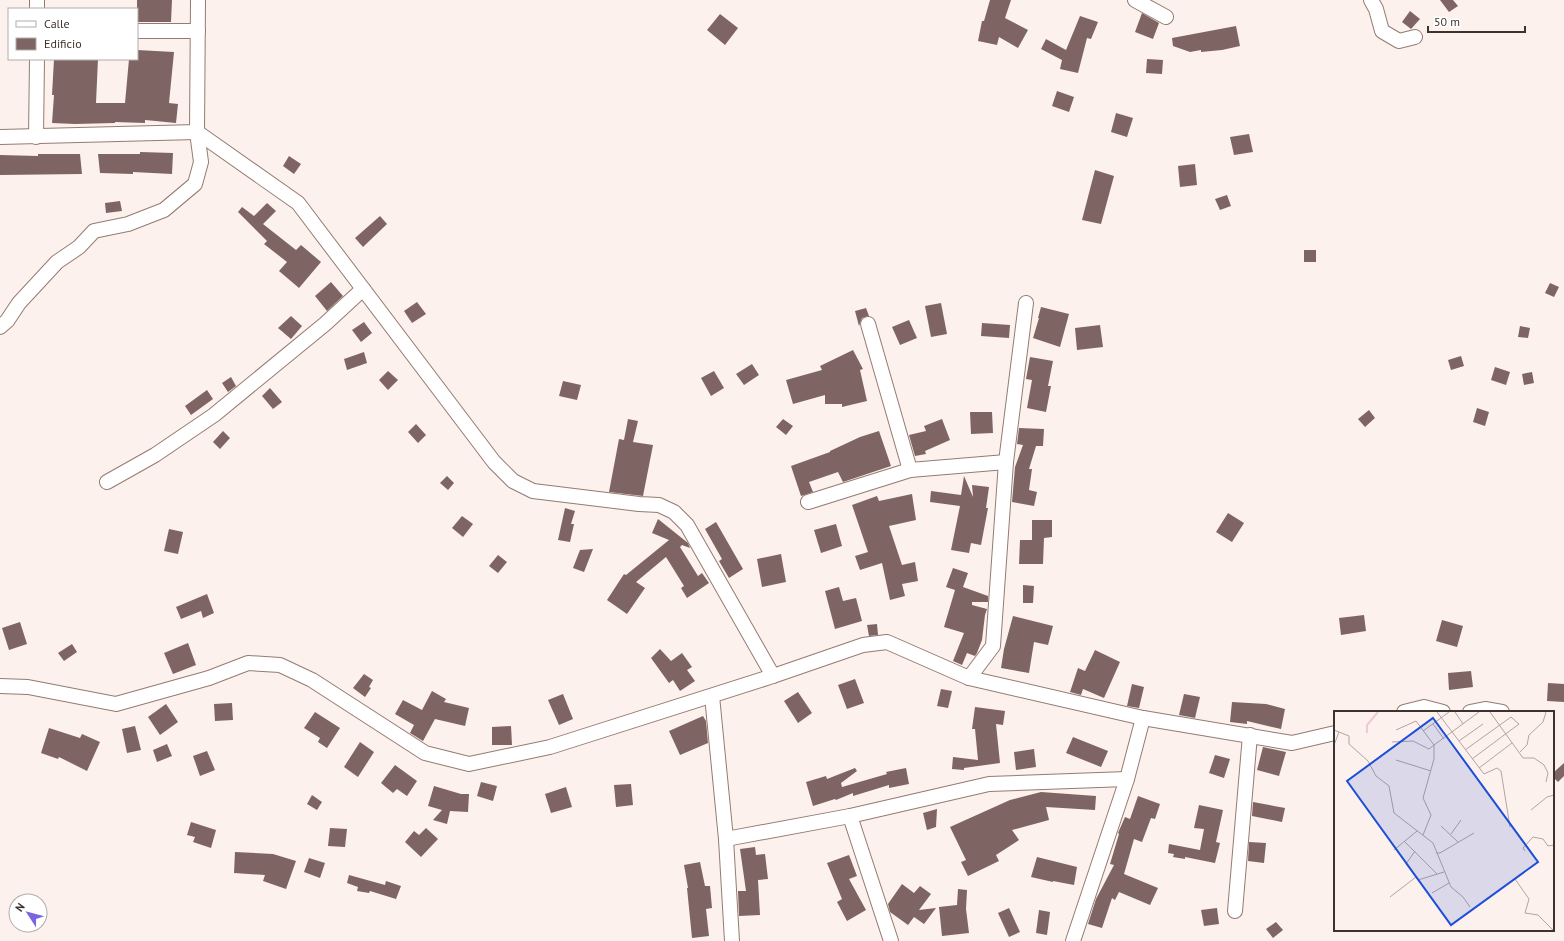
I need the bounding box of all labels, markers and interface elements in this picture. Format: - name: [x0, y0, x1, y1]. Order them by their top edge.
- legend: [8, 8, 138, 60]
- scale bar: [1428, 8, 1525, 34]
- text: 50 m: [1434, 14, 1460, 29]
- text: Calle: [44, 16, 70, 31]
- text: Edificio: [44, 36, 82, 51]
- inset map: [1334, 711, 1554, 931]
- north arrow: [8, 893, 48, 933]
- text: N: [12, 900, 28, 914]

